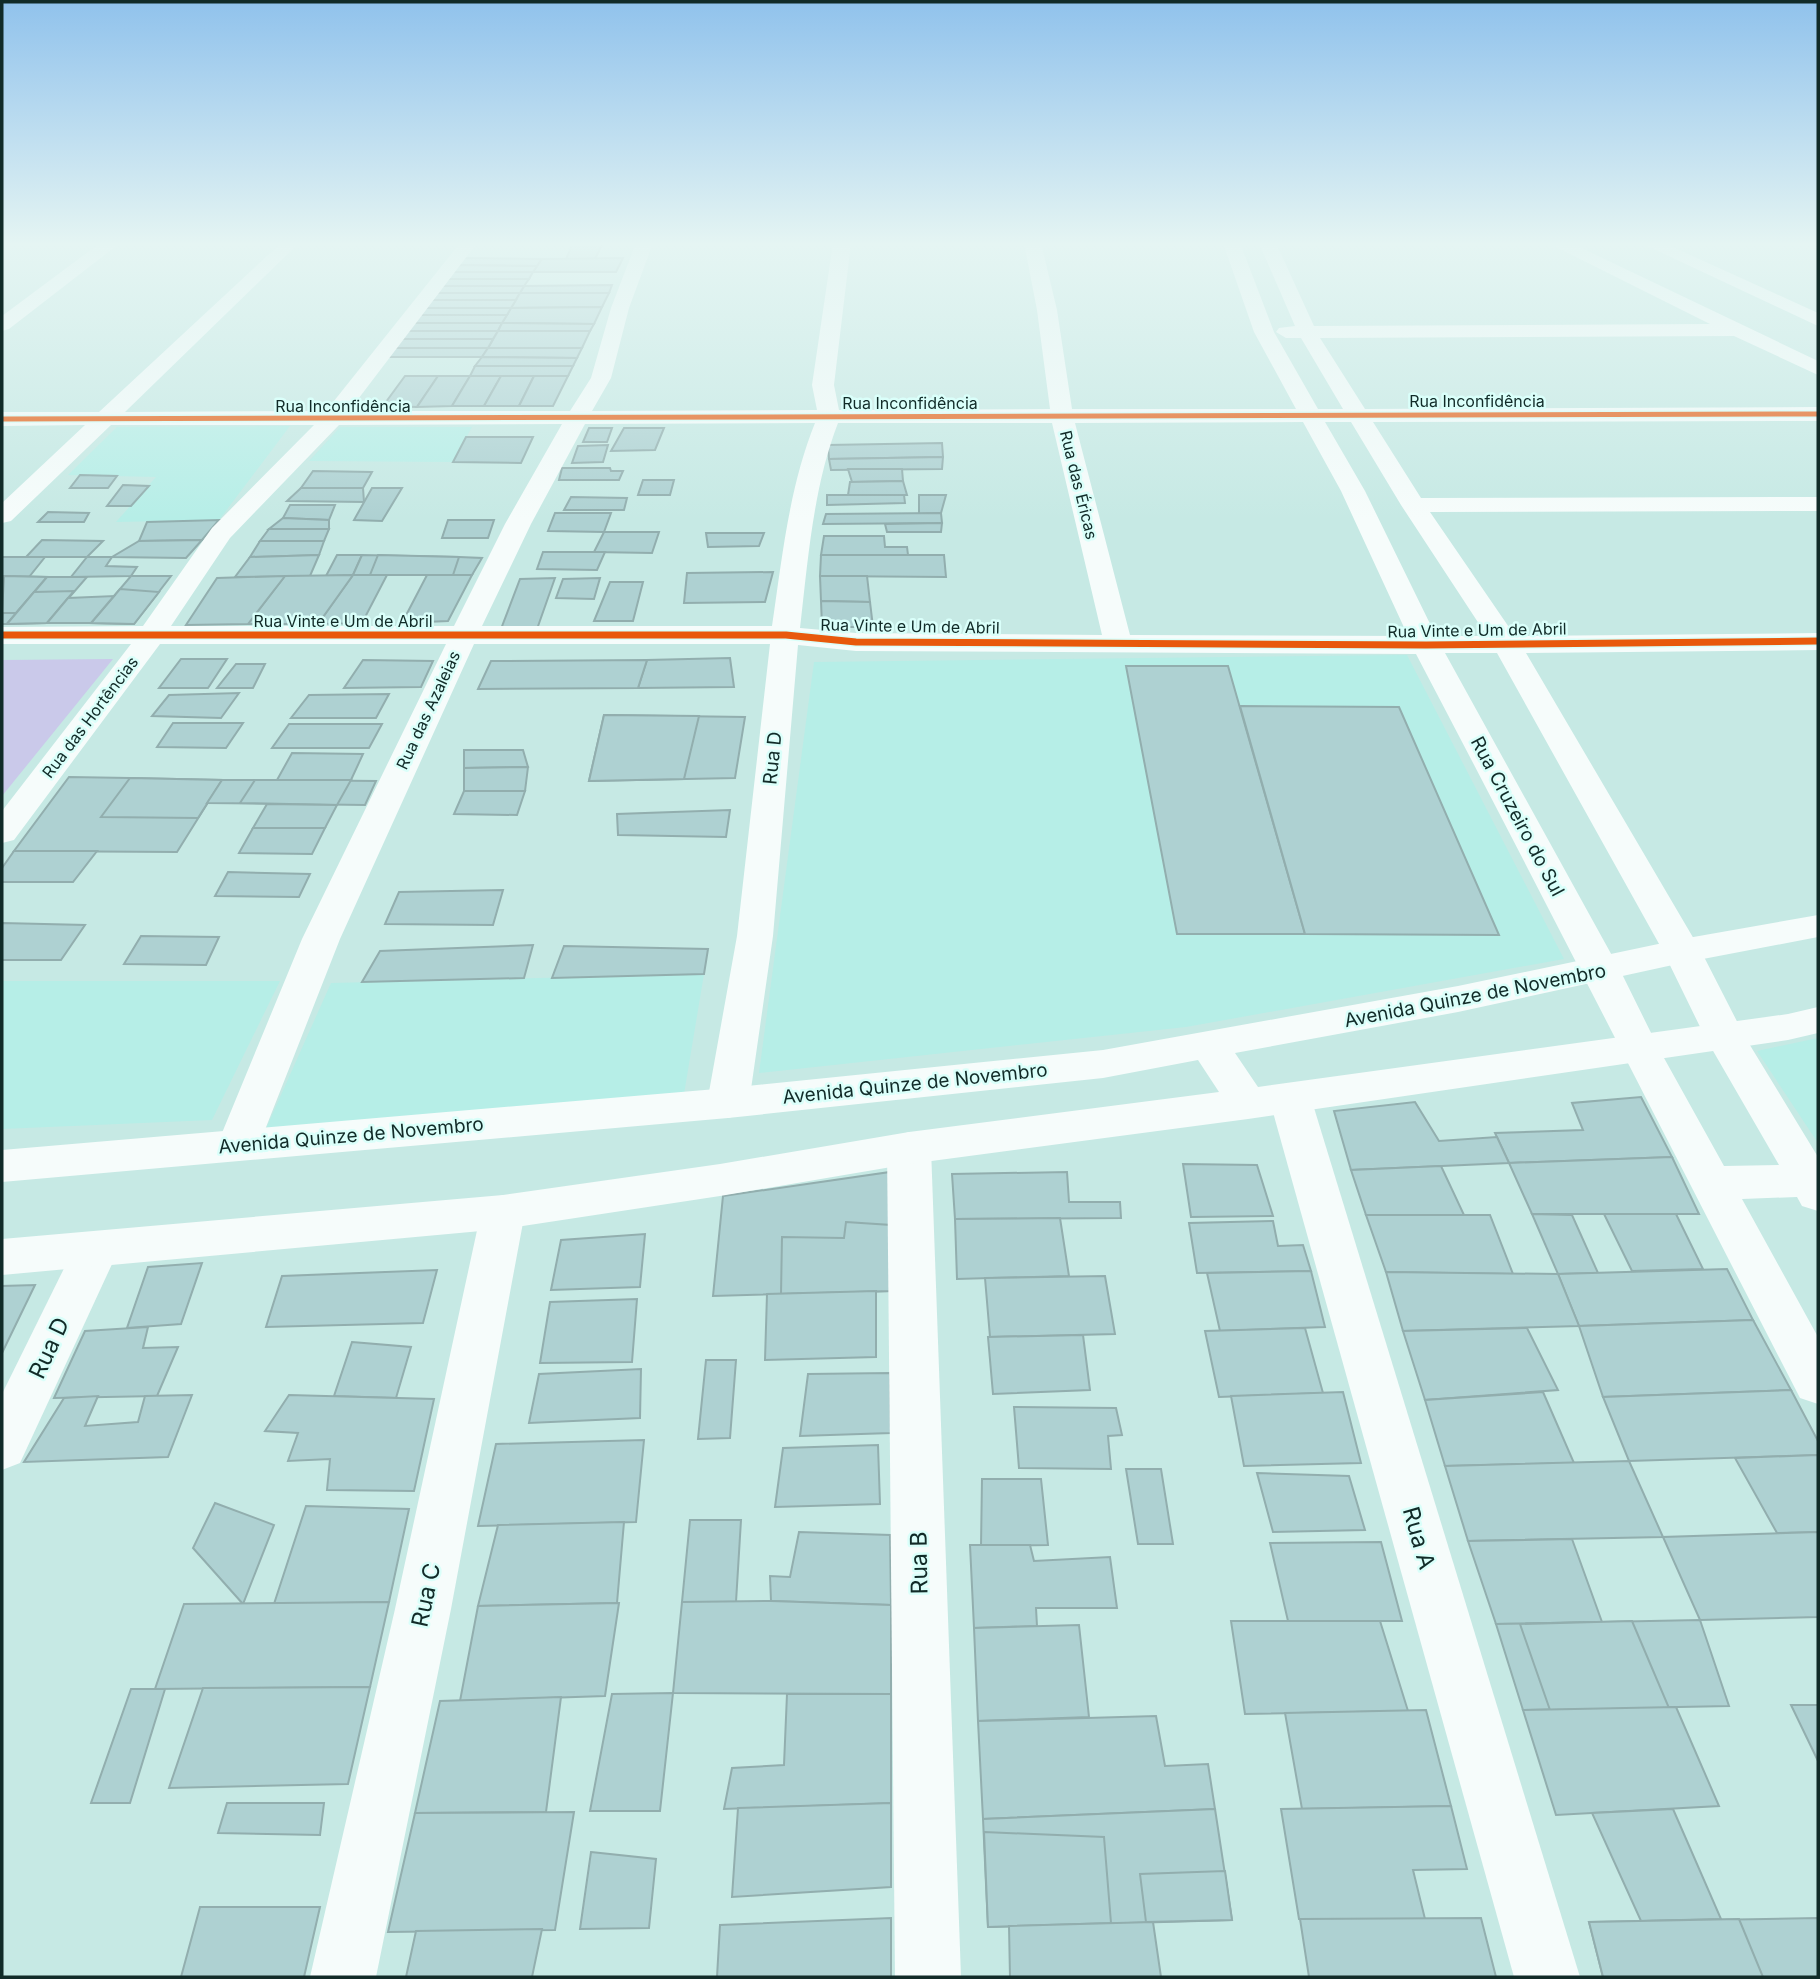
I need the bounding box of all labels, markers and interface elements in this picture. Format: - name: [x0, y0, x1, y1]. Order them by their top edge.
- street label: Rua Inconfidência: [1409, 391, 1545, 411]
- street label: Rua Inconfidência: [842, 393, 978, 413]
- street label: Rua Inconfidência: [275, 396, 411, 416]
- street label: Rua das Éricas: [1056, 429, 1102, 541]
- street label: Rua Vinte e Um de Abril: [253, 611, 433, 631]
- street label: Rua Vinte e Um de Abril: [820, 614, 1000, 638]
- street label: Rua Vinte e Um de Abril: [1387, 618, 1567, 642]
- street label: Rua das Azaleias: [392, 648, 464, 772]
- street label: Rua das Hortências: [38, 652, 142, 782]
- street label: Rua D: [758, 730, 787, 786]
- street label: Rua Cruzeiro do Sul: [1466, 732, 1569, 900]
- street label: Avenida Quinze de Novembro: [1342, 959, 1608, 1032]
- street label: Avenida Quinze de Novembro: [781, 1058, 1049, 1109]
- street label: Avenida Quinze de Novembro: [217, 1112, 485, 1159]
- street label: Rua D: [23, 1313, 75, 1383]
- street label: Rua A: [1397, 1504, 1441, 1573]
- street label: Rua B: [904, 1531, 934, 1595]
- street label: Rua C: [406, 1560, 446, 1630]

